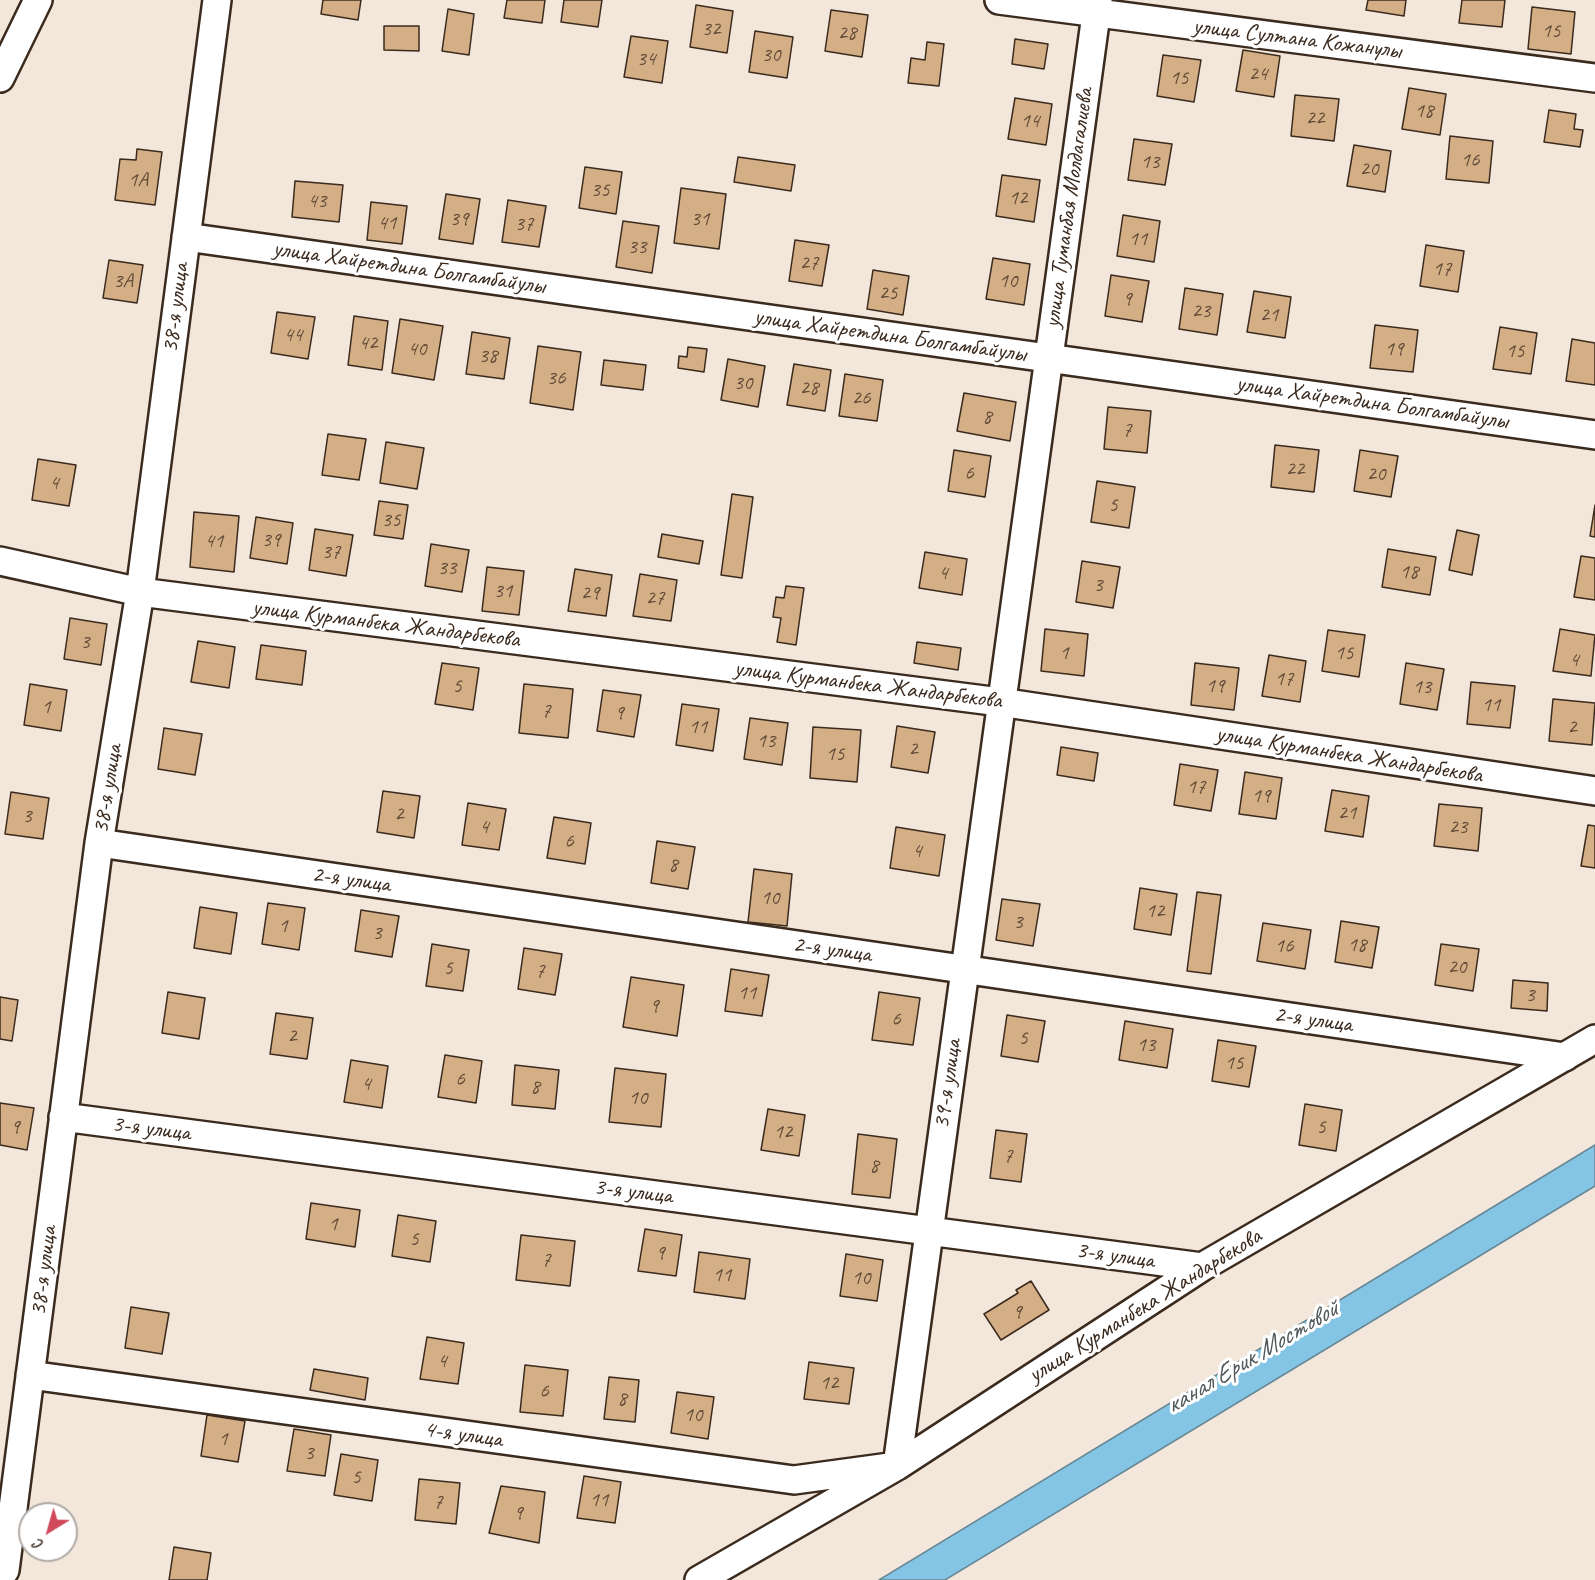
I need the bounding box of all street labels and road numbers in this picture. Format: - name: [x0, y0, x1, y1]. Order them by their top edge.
- street label: улица Султана Кожанулы: [1191, 12, 1403, 66]
- street label: улица Туманбая Молдагалиева: [1038, 86, 1100, 330]
- street label: улица Хайретдина Болгамбайулы: [271, 235, 547, 301]
- street label: 38-я улица: [156, 262, 196, 354]
- street label: улица Хайретдина Болгамбайулы: [752, 303, 1028, 369]
- street label: улица Хайретдина Болгамбайулы: [1234, 370, 1510, 436]
- street label: улица Курманбека Жандарбекова: [251, 593, 521, 655]
- street label: улица Курманбека Жандарбекова: [733, 654, 1003, 716]
- street label: улица Курманбека Жандарбекова: [1214, 720, 1484, 790]
- street label: 38-я улица: [87, 742, 129, 836]
- street label: 2-я улица: [310, 860, 392, 900]
- street label: 2-я улица: [791, 930, 873, 970]
- street label: 2-я улица: [1272, 1000, 1354, 1040]
- street label: 39-я улица: [927, 1037, 969, 1131]
- street label: 3-я улица: [110, 1110, 192, 1148]
- street label: 3-я улица: [592, 1173, 674, 1211]
- street label: улица Курманбека Жандарбекова: [1023, 1222, 1267, 1390]
- street label: 38-я улица: [24, 1225, 64, 1317]
- street label: 3-я улица: [1074, 1236, 1156, 1276]
- street label: 4-я улица: [422, 1415, 504, 1455]

